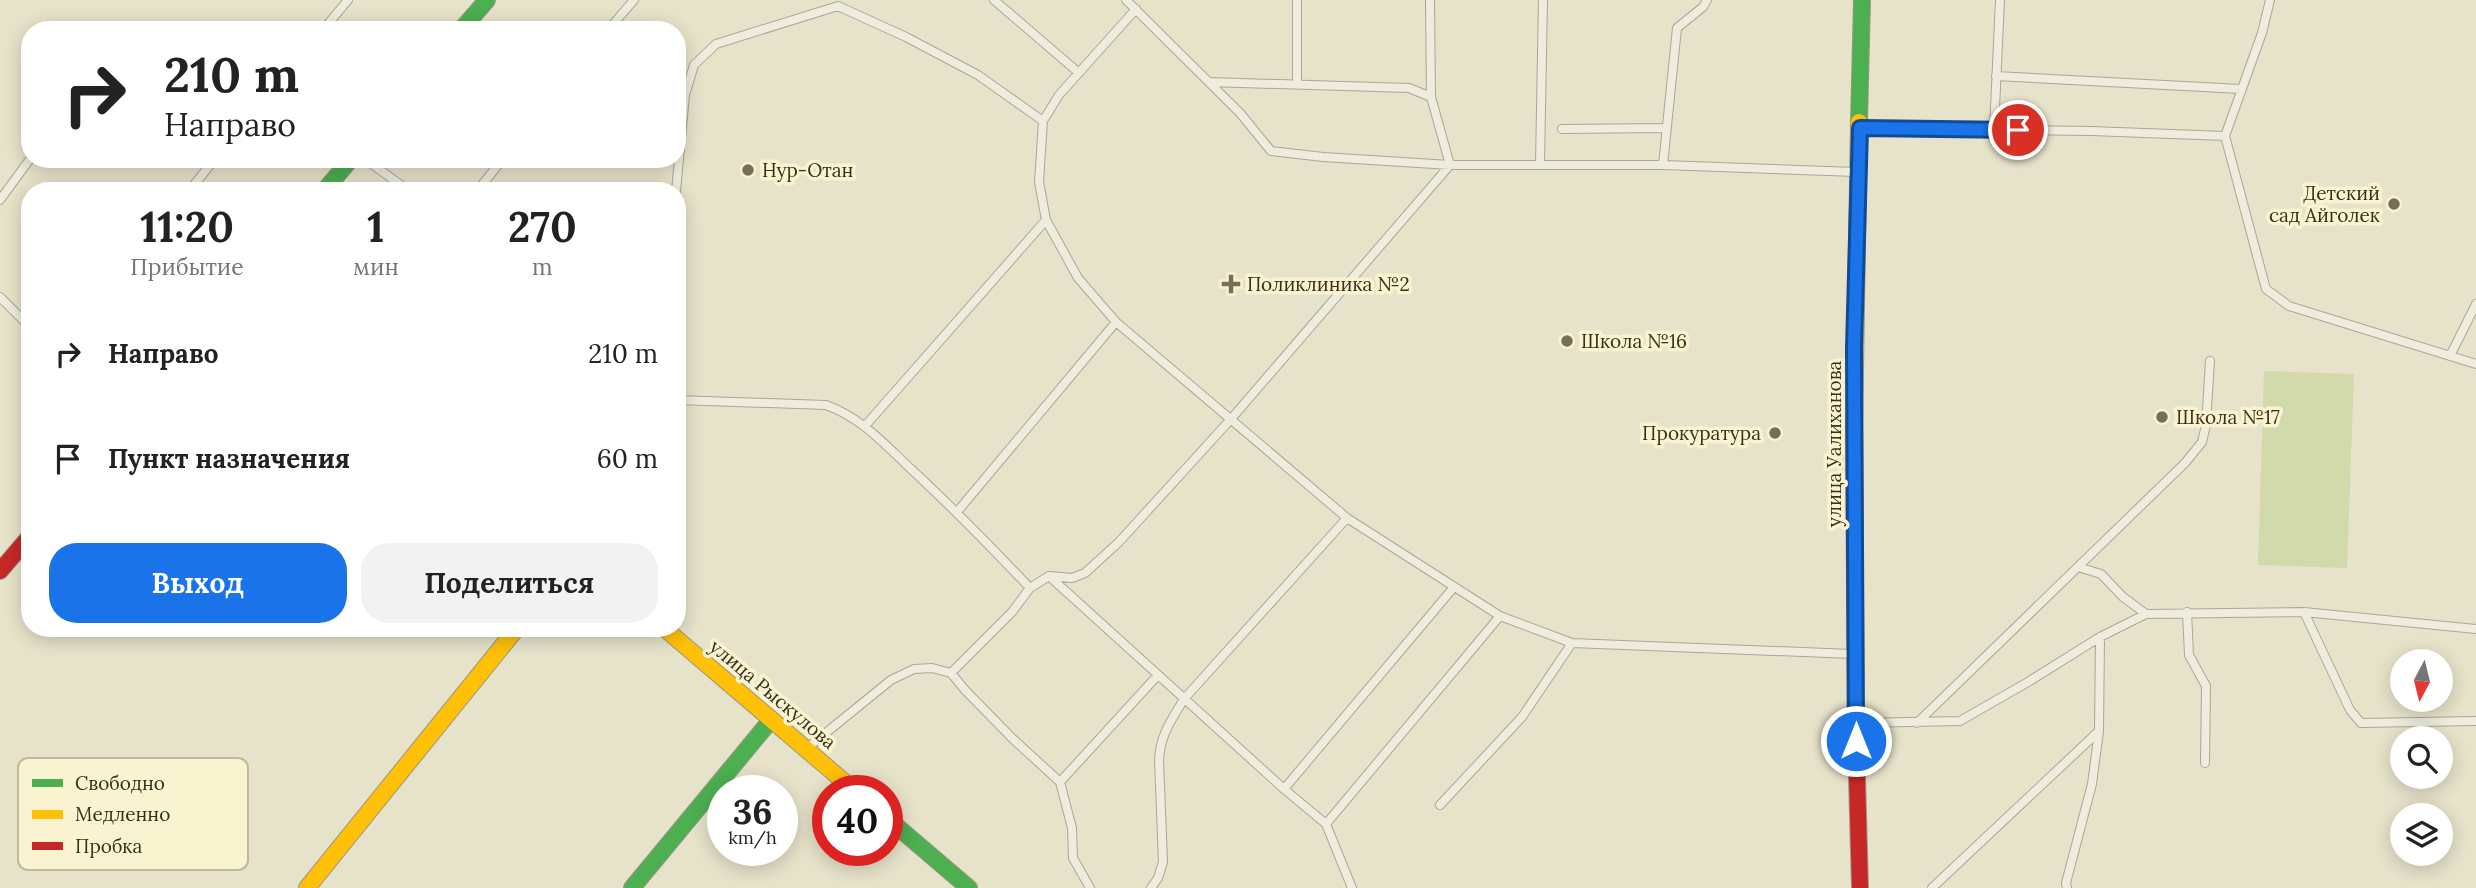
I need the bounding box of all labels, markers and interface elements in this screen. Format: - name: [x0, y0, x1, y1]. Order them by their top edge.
- text: 210 m: [164, 43, 299, 105]
- icon: right: [49, 49, 140, 140]
- pin: [1988, 100, 2048, 160]
- text: Направо: [164, 104, 296, 145]
- icon: arrive: [1999, 111, 2037, 149]
- place label: Нур-Отан: [762, 158, 853, 182]
- marker: Нур-Отан: [740, 162, 756, 178]
- place label: Детский сад Айголек: [2269, 181, 2381, 227]
- marker: Детский сад Айголек: [2386, 196, 2402, 212]
- text: 11:20: [140, 200, 234, 254]
- text: 1: [367, 200, 384, 254]
- text: 270: [508, 200, 577, 254]
- text: Прибытие: [130, 252, 244, 281]
- text: мин: [353, 252, 399, 281]
- text: m: [532, 252, 553, 281]
- place label: Поликлиника №2: [1247, 272, 1410, 296]
- marker: Поликлиника №2: [1221, 274, 1241, 294]
- place label: Школа №16: [1581, 329, 1687, 353]
- marker: Школа №16: [1559, 333, 1575, 349]
- icon: right: [49, 335, 87, 373]
- text: Направо: [108, 337, 219, 370]
- text: 210 m: [588, 337, 658, 370]
- street label: улица Уалиханова: [1822, 360, 1846, 527]
- place label: Школа №17: [2176, 405, 2280, 429]
- marker: Школа №17: [2154, 409, 2170, 425]
- place label: Прокуратура: [1642, 421, 1761, 445]
- marker: Прокуратура: [1767, 425, 1783, 441]
- icon: arrive: [49, 440, 87, 478]
- text: Пункт назначения: [108, 442, 350, 475]
- text: 60 m: [597, 442, 658, 475]
- button: Выход: [49, 543, 347, 623]
- button: Поделиться: [361, 543, 658, 623]
- street label: улица Рыскулова: [705, 634, 841, 754]
- north arrow: [2390, 649, 2454, 712]
- map controls: [2390, 649, 2453, 866]
- position arrow: [1819, 704, 1893, 778]
- button: search: [2390, 726, 2453, 789]
- legend: [18, 758, 248, 870]
- text: Свободно: [75, 771, 165, 795]
- speed limit sign: 40: [812, 775, 903, 866]
- text: 36: [733, 789, 772, 834]
- text: Медленно: [75, 802, 170, 826]
- button: layers: [2390, 803, 2453, 866]
- text: km/h: [728, 826, 777, 849]
- text: Пробка: [75, 834, 142, 858]

